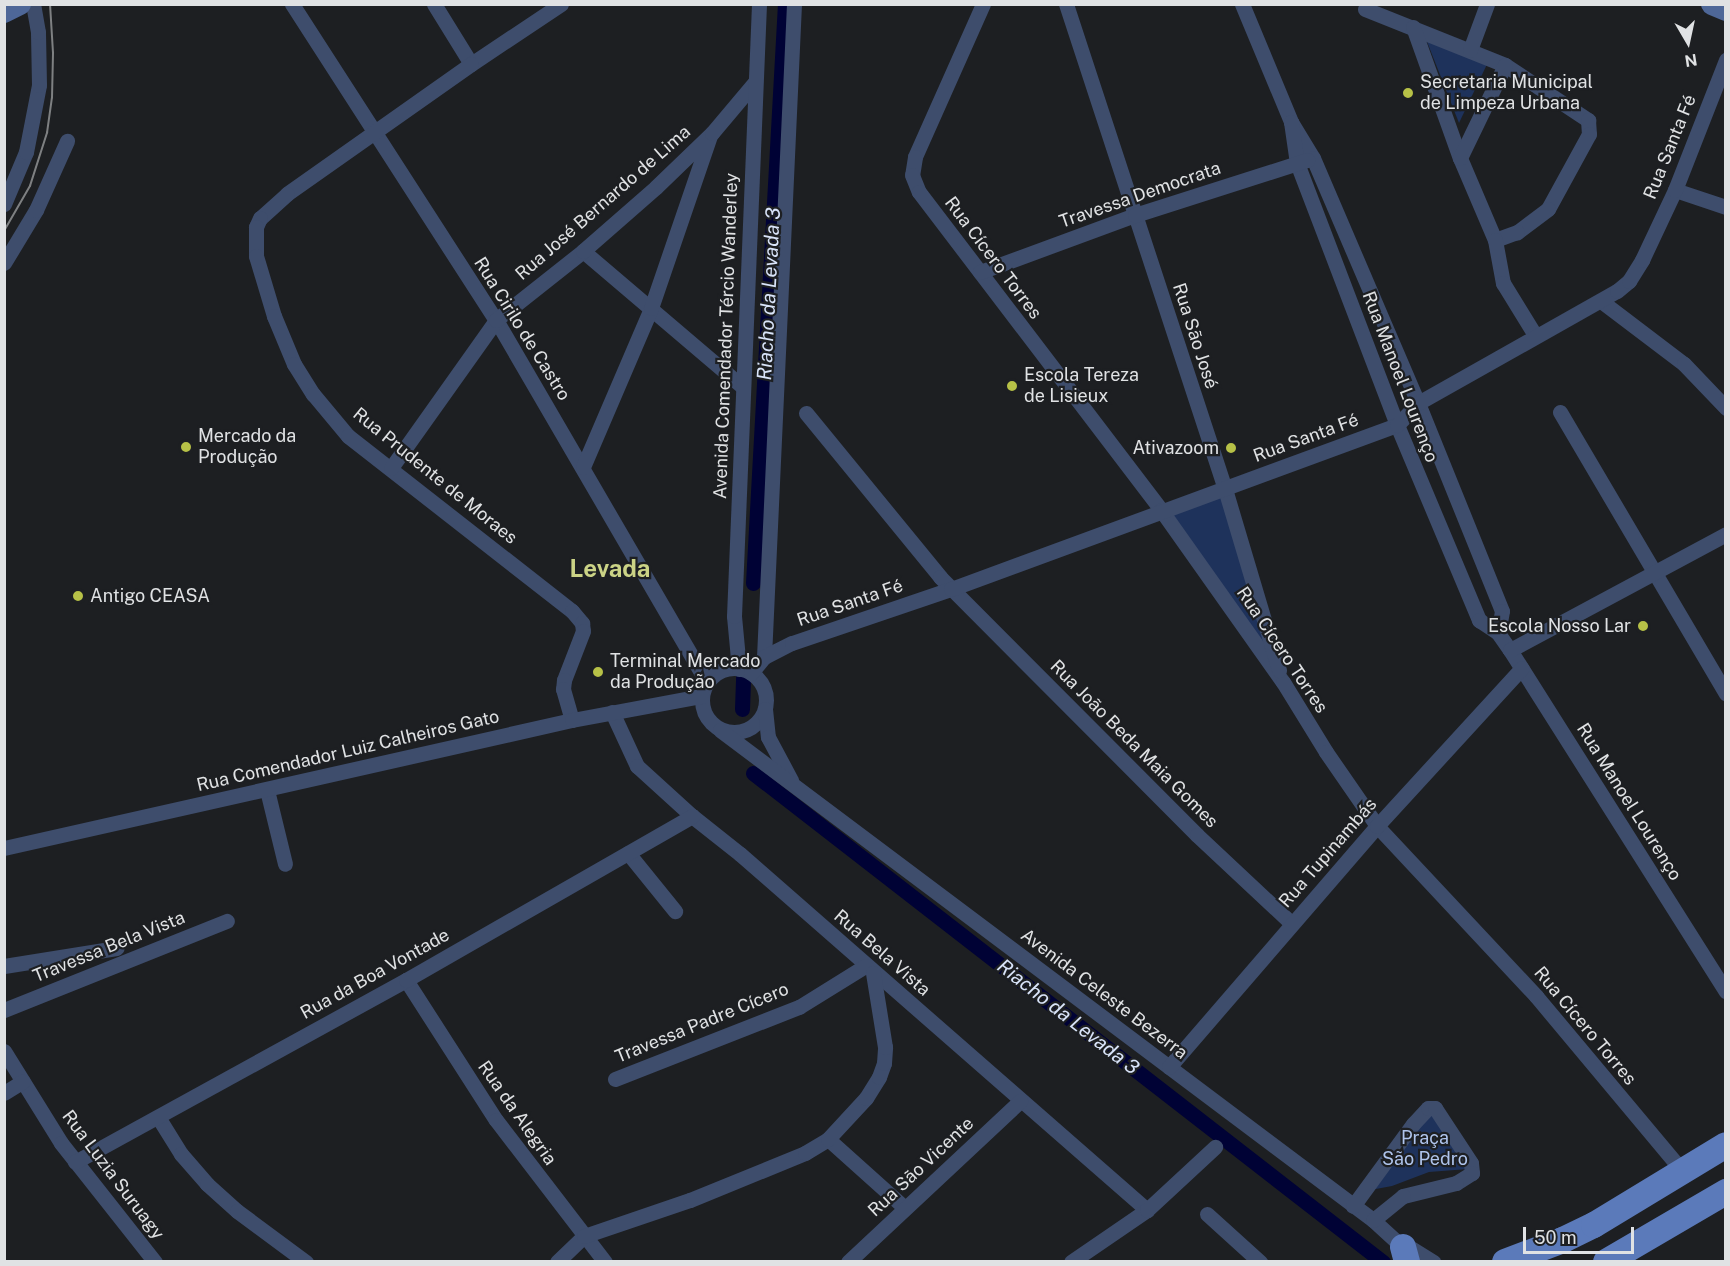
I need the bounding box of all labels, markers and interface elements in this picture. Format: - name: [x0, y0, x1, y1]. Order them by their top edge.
- north arrow: [1658, 12, 1718, 72]
- text: N: [1683, 50, 1699, 71]
- place label: Secretaria Municipal de Limpeza Urbana: [1420, 72, 1593, 115]
- marker: Secretaria Municipal de Limpeza Urbana: [1401, 86, 1415, 100]
- street label: Rua Santa Fé: [1639, 92, 1701, 202]
- street label: Rua José Bernardo de Lima: [511, 121, 695, 285]
- street label: Travessa Democrata: [1056, 157, 1224, 233]
- street label: Avenida Comendador Tércio Wanderley: [710, 172, 742, 500]
- street label: Rua Cícero Torres: [940, 193, 1046, 323]
- water label: Riacho da Levada 3: [752, 207, 786, 381]
- street label: Rua Cirilo de Castro: [469, 253, 575, 405]
- street label: Rua São José: [1168, 280, 1222, 392]
- street label: Rua Manoel Lourenço: [1357, 288, 1443, 466]
- place label: Escola Tereza de Lisieux: [1024, 365, 1139, 407]
- marker: Escola Tereza de Lisieux: [1005, 379, 1019, 393]
- street label: Rua Prudente de Moraes: [348, 403, 522, 549]
- street label: Rua Santa Fé: [1250, 409, 1362, 467]
- place label: Mercado da Produção: [198, 426, 297, 468]
- place label: Ativazoom: [1132, 437, 1219, 459]
- marker: Mercado da Produção: [179, 440, 193, 454]
- marker: Ativazoom: [1224, 441, 1238, 455]
- district label: Levada: [570, 555, 650, 583]
- street label: Rua Santa Fé: [794, 575, 906, 631]
- street label: Rua Cícero Torres: [1232, 583, 1332, 717]
- place label: Antigo CEASA: [90, 585, 210, 607]
- marker: Antigo CEASA: [71, 589, 85, 603]
- place label: Escola Nosso Lar: [1488, 615, 1631, 637]
- marker: Escola Nosso Lar: [1636, 619, 1650, 633]
- place label: Terminal Mercado da Produção: [610, 651, 760, 694]
- street label: Rua João Beda Maia Gomes: [1046, 656, 1222, 832]
- marker: Terminal Mercado da Produção: [591, 665, 605, 679]
- street label: Rua Comendador Luiz Calheiros Gato: [195, 706, 501, 796]
- street label: Rua Manoel Lourenço: [1572, 719, 1686, 885]
- street label: Rua Tupinambás: [1275, 794, 1381, 912]
- street label: Rua Bela Vista: [829, 905, 935, 1001]
- street label: Travessa Bela Vista: [30, 907, 188, 987]
- street label: Rua da Boa Vontade: [296, 924, 454, 1024]
- street label: Avenida Celeste Bezerra: [1016, 924, 1192, 1064]
- water label: Riacho da Levada 3: [992, 954, 1144, 1080]
- street label: Rua Cícero Torres: [1529, 962, 1641, 1090]
- street label: Travessa Padre Cícero: [612, 978, 792, 1068]
- street label: Rua da Alegria: [473, 1057, 561, 1169]
- street label: Rua Luzia Suruagy: [57, 1106, 169, 1244]
- street label: Rua São Vicente: [864, 1112, 978, 1222]
- park label: Praça São Pedro: [1382, 1128, 1468, 1170]
- scale bar: [1526, 1215, 1637, 1253]
- text: 50 m: [1534, 1227, 1577, 1248]

